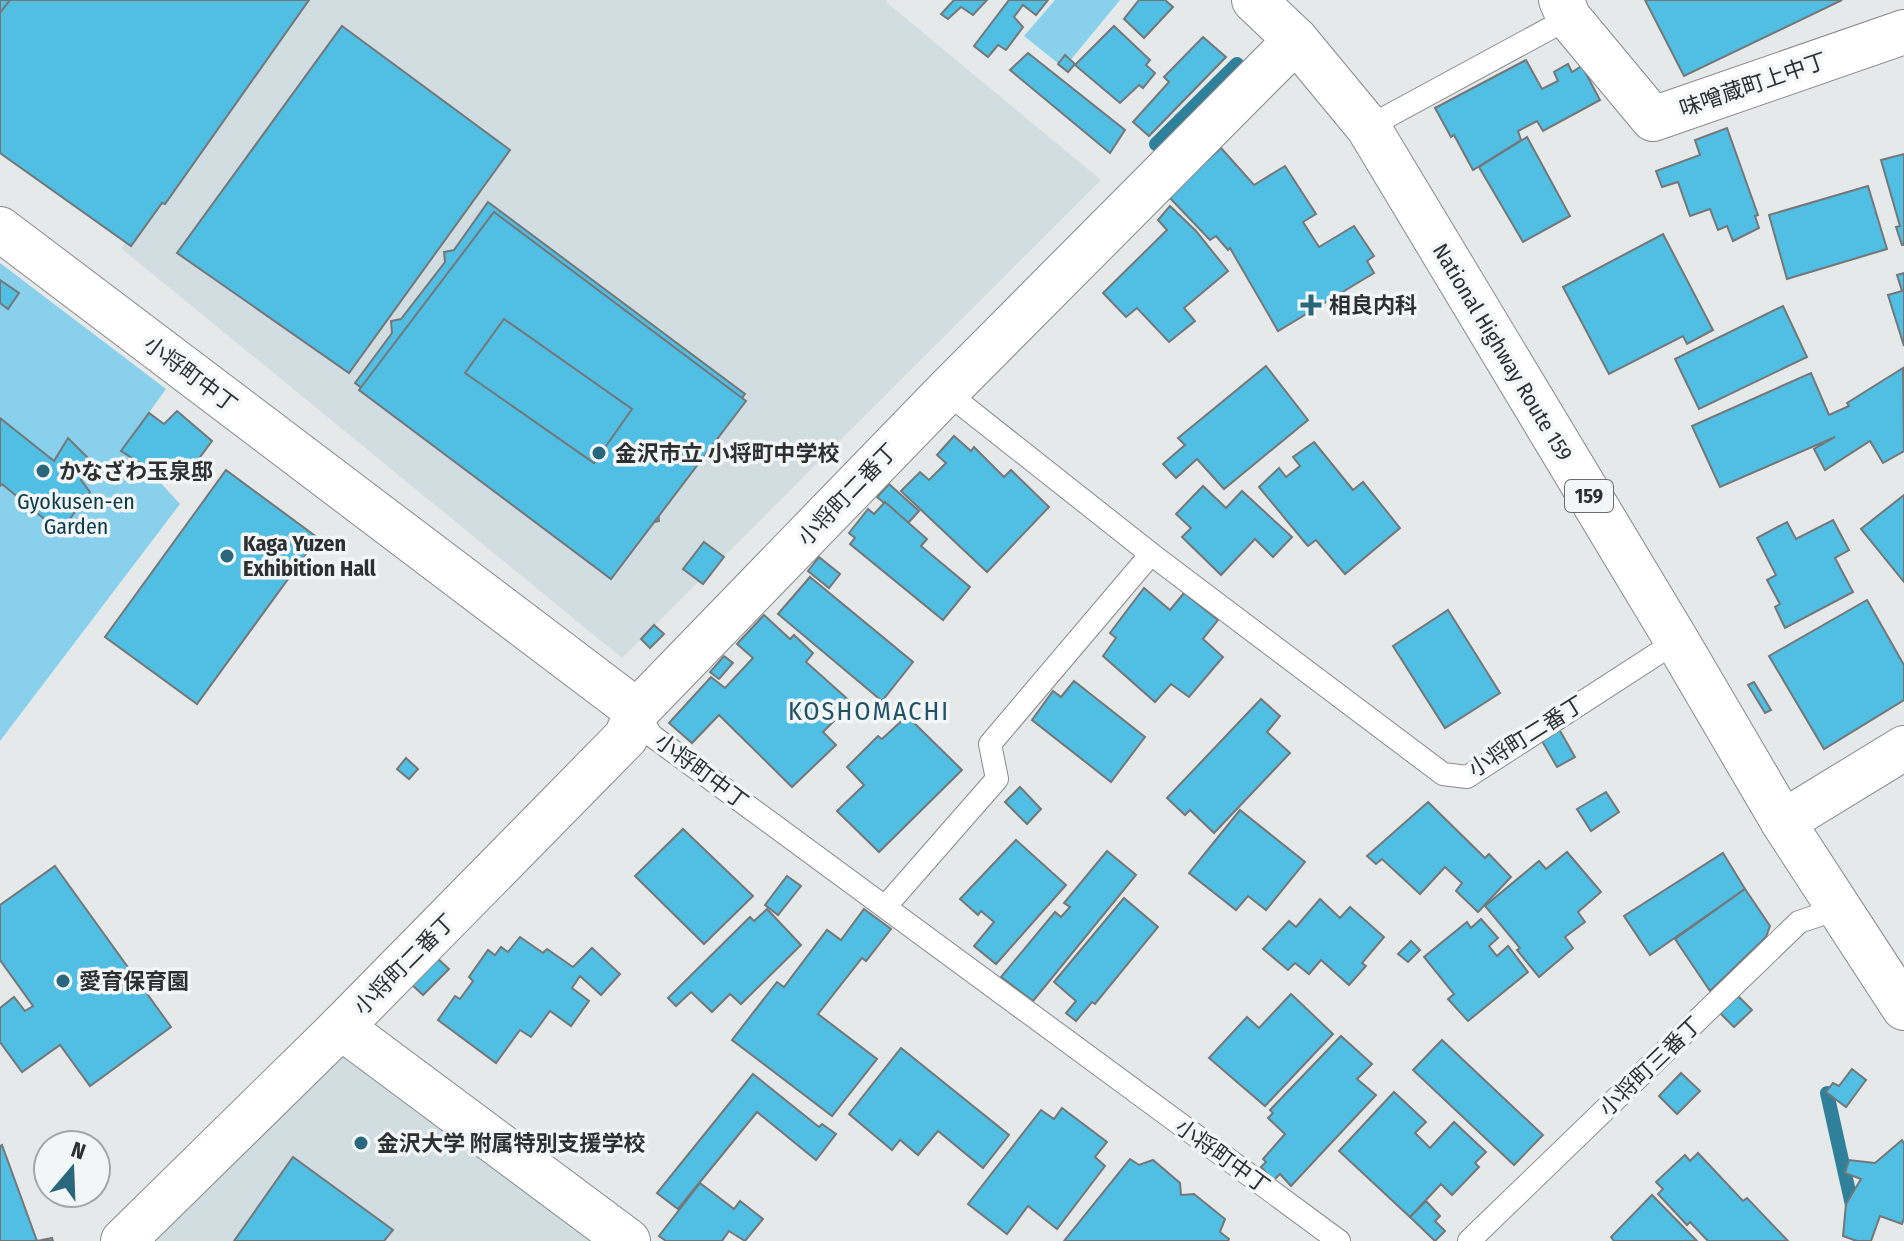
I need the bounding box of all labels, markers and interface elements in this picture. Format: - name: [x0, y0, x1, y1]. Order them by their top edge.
- street label: 味噌蔵町上中丁: [1676, 47, 1830, 122]
- street label: National Highway Route 159: [1427, 239, 1578, 466]
- place label: 相良内科: [1329, 292, 1417, 319]
- marker: 相良内科: [1300, 294, 1322, 316]
- street label: 小将町中丁: [139, 331, 243, 418]
- street label: 小将町二番丁: [792, 437, 903, 551]
- place label: 金沢市立 小将町中学校: [615, 440, 840, 467]
- marker: 金沢市立 小将町中学校: [590, 444, 608, 462]
- place label: かなざわ玉泉邸: [59, 458, 213, 485]
- marker: かなざわ玉泉邸: [34, 462, 52, 480]
- road number: 159: [1565, 480, 1613, 512]
- park label: Gyokusen-en Garden: [17, 488, 135, 540]
- place label: Kaga Yuzen Exhibition Hall: [243, 530, 377, 582]
- marker: Kaga Yuzen Exhibition Hall: [218, 547, 236, 565]
- street label: 小将町二番丁: [1463, 690, 1589, 783]
- district label: KOSHOMACHI: [788, 696, 950, 727]
- street label: 小将町中丁: [650, 728, 754, 815]
- street label: 小将町二番丁: [348, 908, 461, 1021]
- place label: 愛育保育園: [79, 968, 189, 995]
- marker: 愛育保育園: [54, 972, 72, 990]
- street label: 小将町三番丁: [1593, 1011, 1707, 1122]
- street label: 小将町中丁: [1170, 1113, 1275, 1200]
- north arrow: [32, 1129, 112, 1209]
- place label: 金沢大学 附属特別支援学校: [377, 1130, 646, 1157]
- marker: 金沢大学 附属特別支援学校: [352, 1134, 370, 1152]
- text: N: [68, 1136, 89, 1165]

